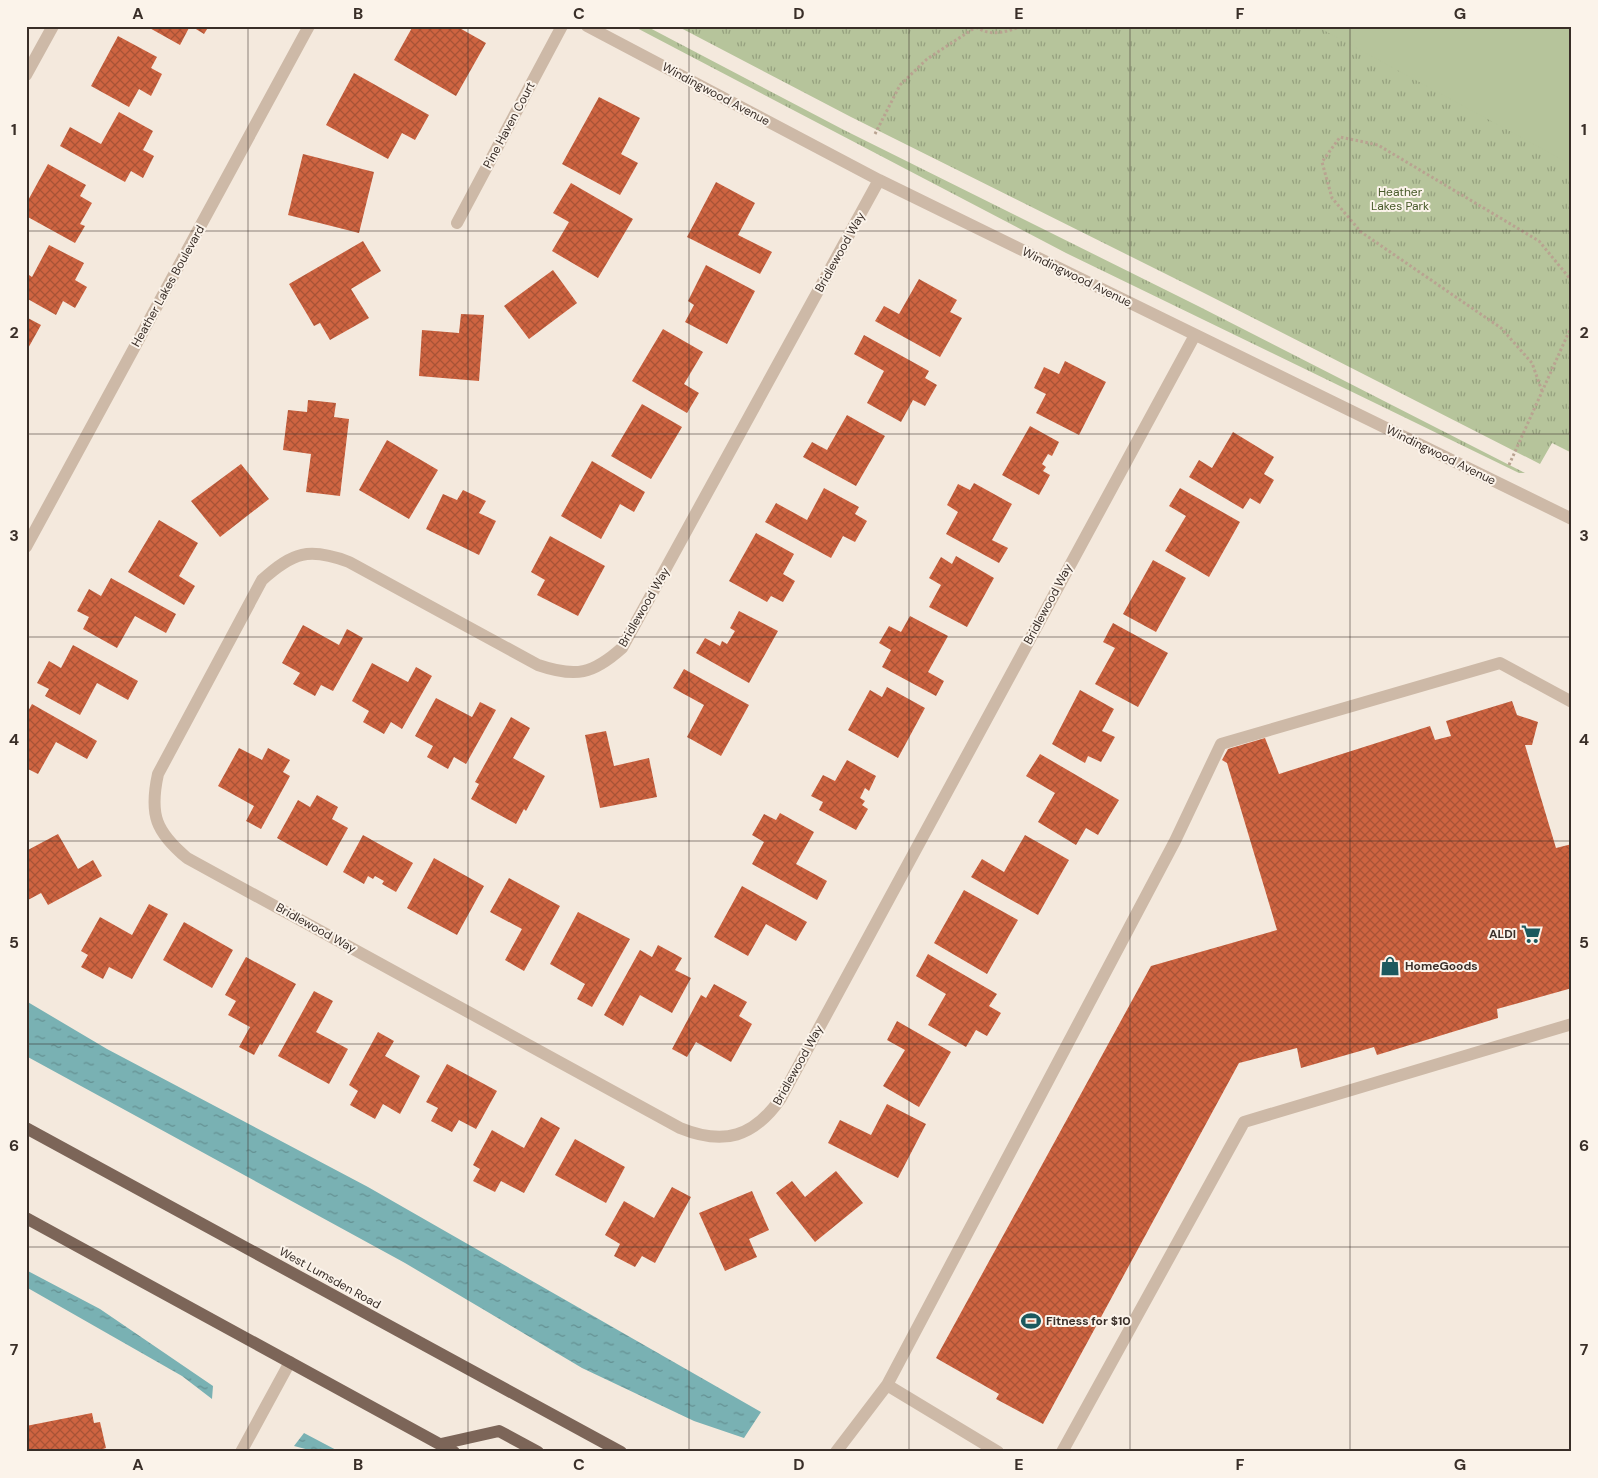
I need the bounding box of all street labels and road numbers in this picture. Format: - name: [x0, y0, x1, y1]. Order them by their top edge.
- street label: Windingwood Avenue: [659, 59, 773, 129]
- street label: Pine Haven Court: [479, 79, 539, 171]
- street label: Bridlewood Way: [811, 209, 869, 295]
- street label: Heather Lakes Boulevard: [128, 222, 208, 350]
- street label: Windingwood Avenue: [1020, 244, 1135, 311]
- street label: Windingwood Avenue: [1384, 422, 1499, 489]
- street label: Bridlewood Way: [1020, 561, 1076, 647]
- street label: Bridlewood Way: [615, 564, 673, 650]
- street label: Bridlewood Way: [273, 899, 359, 957]
- street label: Bridlewood Way: [769, 1022, 827, 1108]
- street label: West Lumsden Road: [276, 1243, 384, 1313]

